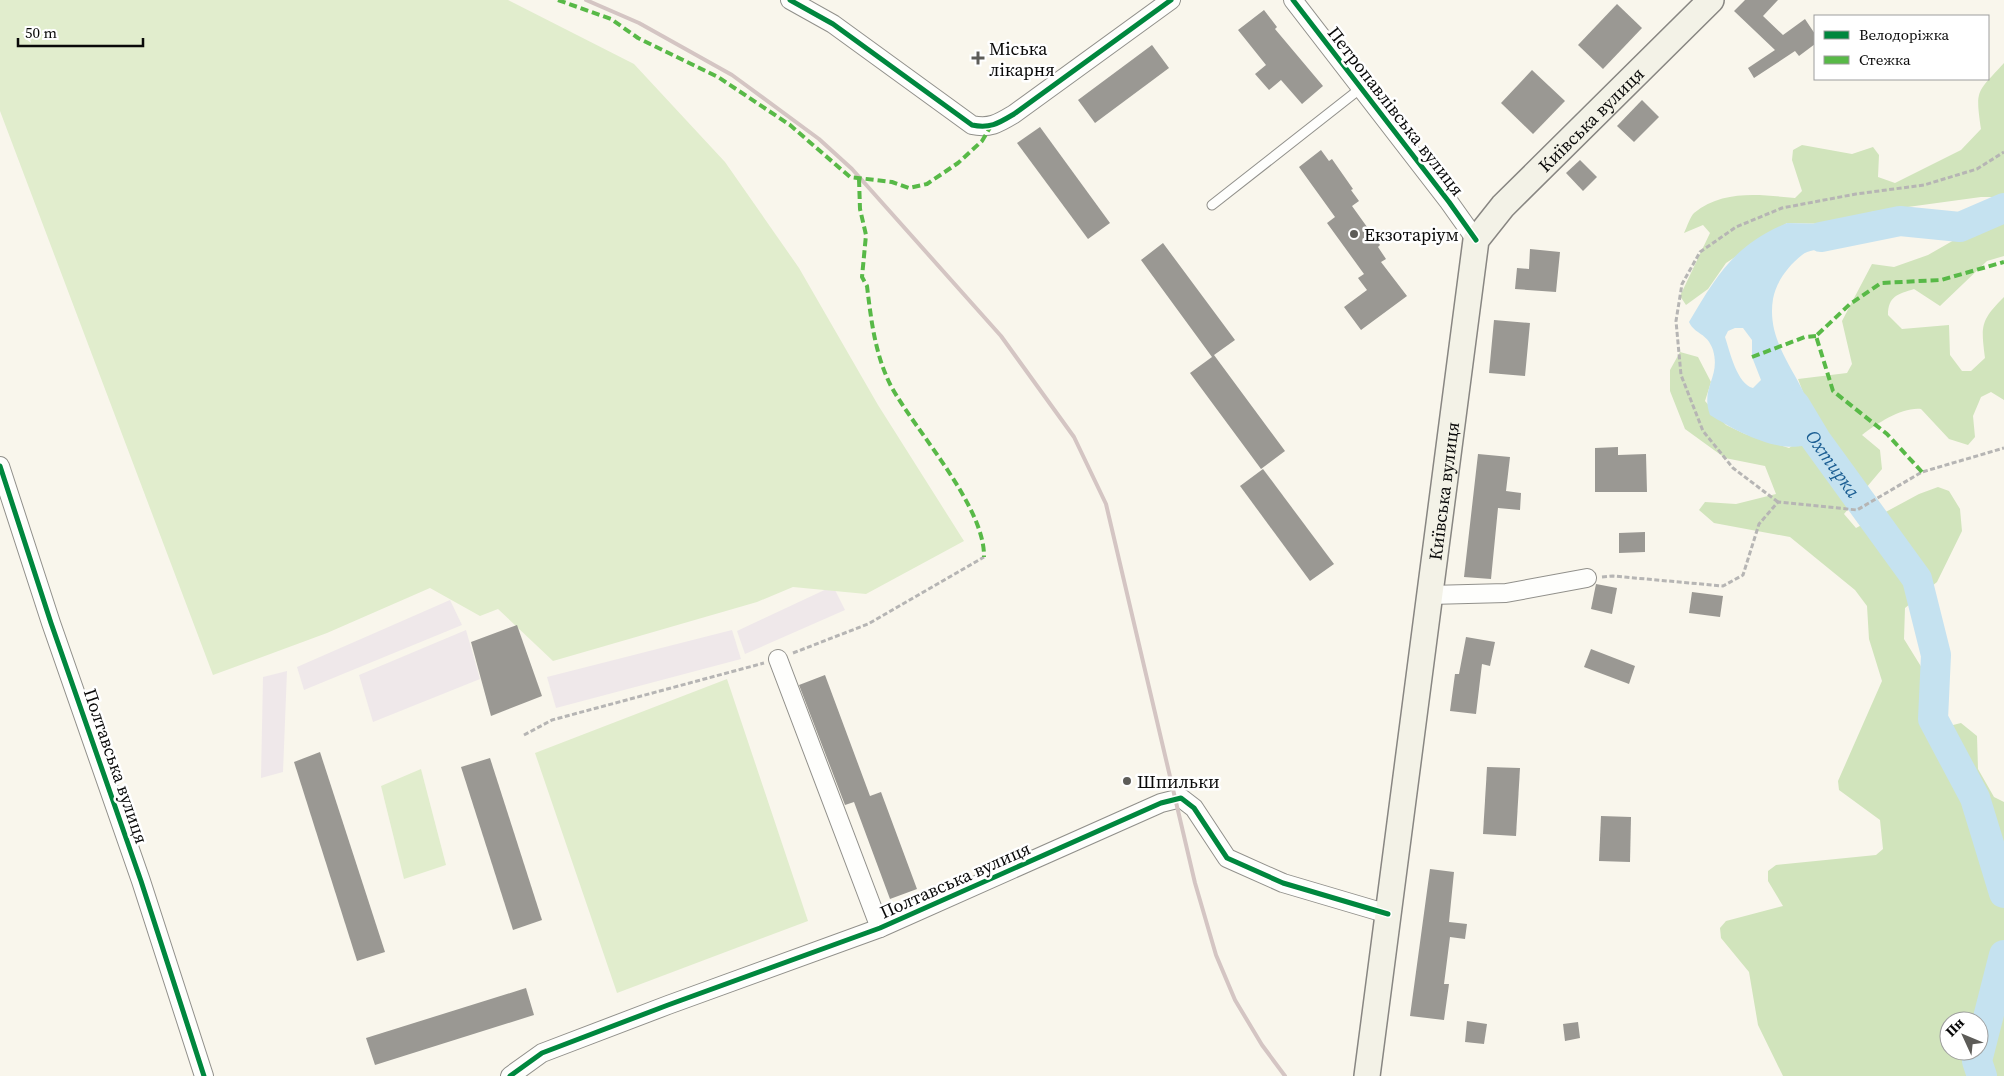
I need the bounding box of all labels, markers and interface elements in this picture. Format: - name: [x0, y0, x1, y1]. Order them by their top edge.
- scale bar: [18, 15, 142, 47]
- legend: [1814, 15, 1989, 80]
- street label: Петропавлівська вулиця: [1322, 21, 1470, 201]
- text: 50 m: [25, 22, 57, 43]
- text: Велодоріжка: [1859, 24, 1949, 45]
- place label: Міська лікарня: [989, 36, 1055, 82]
- text: Стежка: [1859, 49, 1911, 70]
- marker: Міська лікарня: [971, 51, 985, 65]
- street label: Київська вулиця: [1532, 61, 1649, 177]
- place label: Екзотаріум: [1364, 222, 1459, 247]
- marker: Екзотаріум: [1348, 228, 1360, 240]
- street label: Київська вулиця: [1422, 420, 1465, 562]
- water label: Охтирка: [1800, 425, 1867, 503]
- street label: Полтавська вулиця: [78, 685, 154, 847]
- place label: Шпильки: [1137, 769, 1220, 794]
- marker: Шпильки: [1121, 775, 1133, 787]
- street label: Полтавська вулиця: [876, 836, 1034, 924]
- north arrow: [1939, 1011, 1989, 1061]
- text: Пн: [1941, 1013, 1969, 1041]

